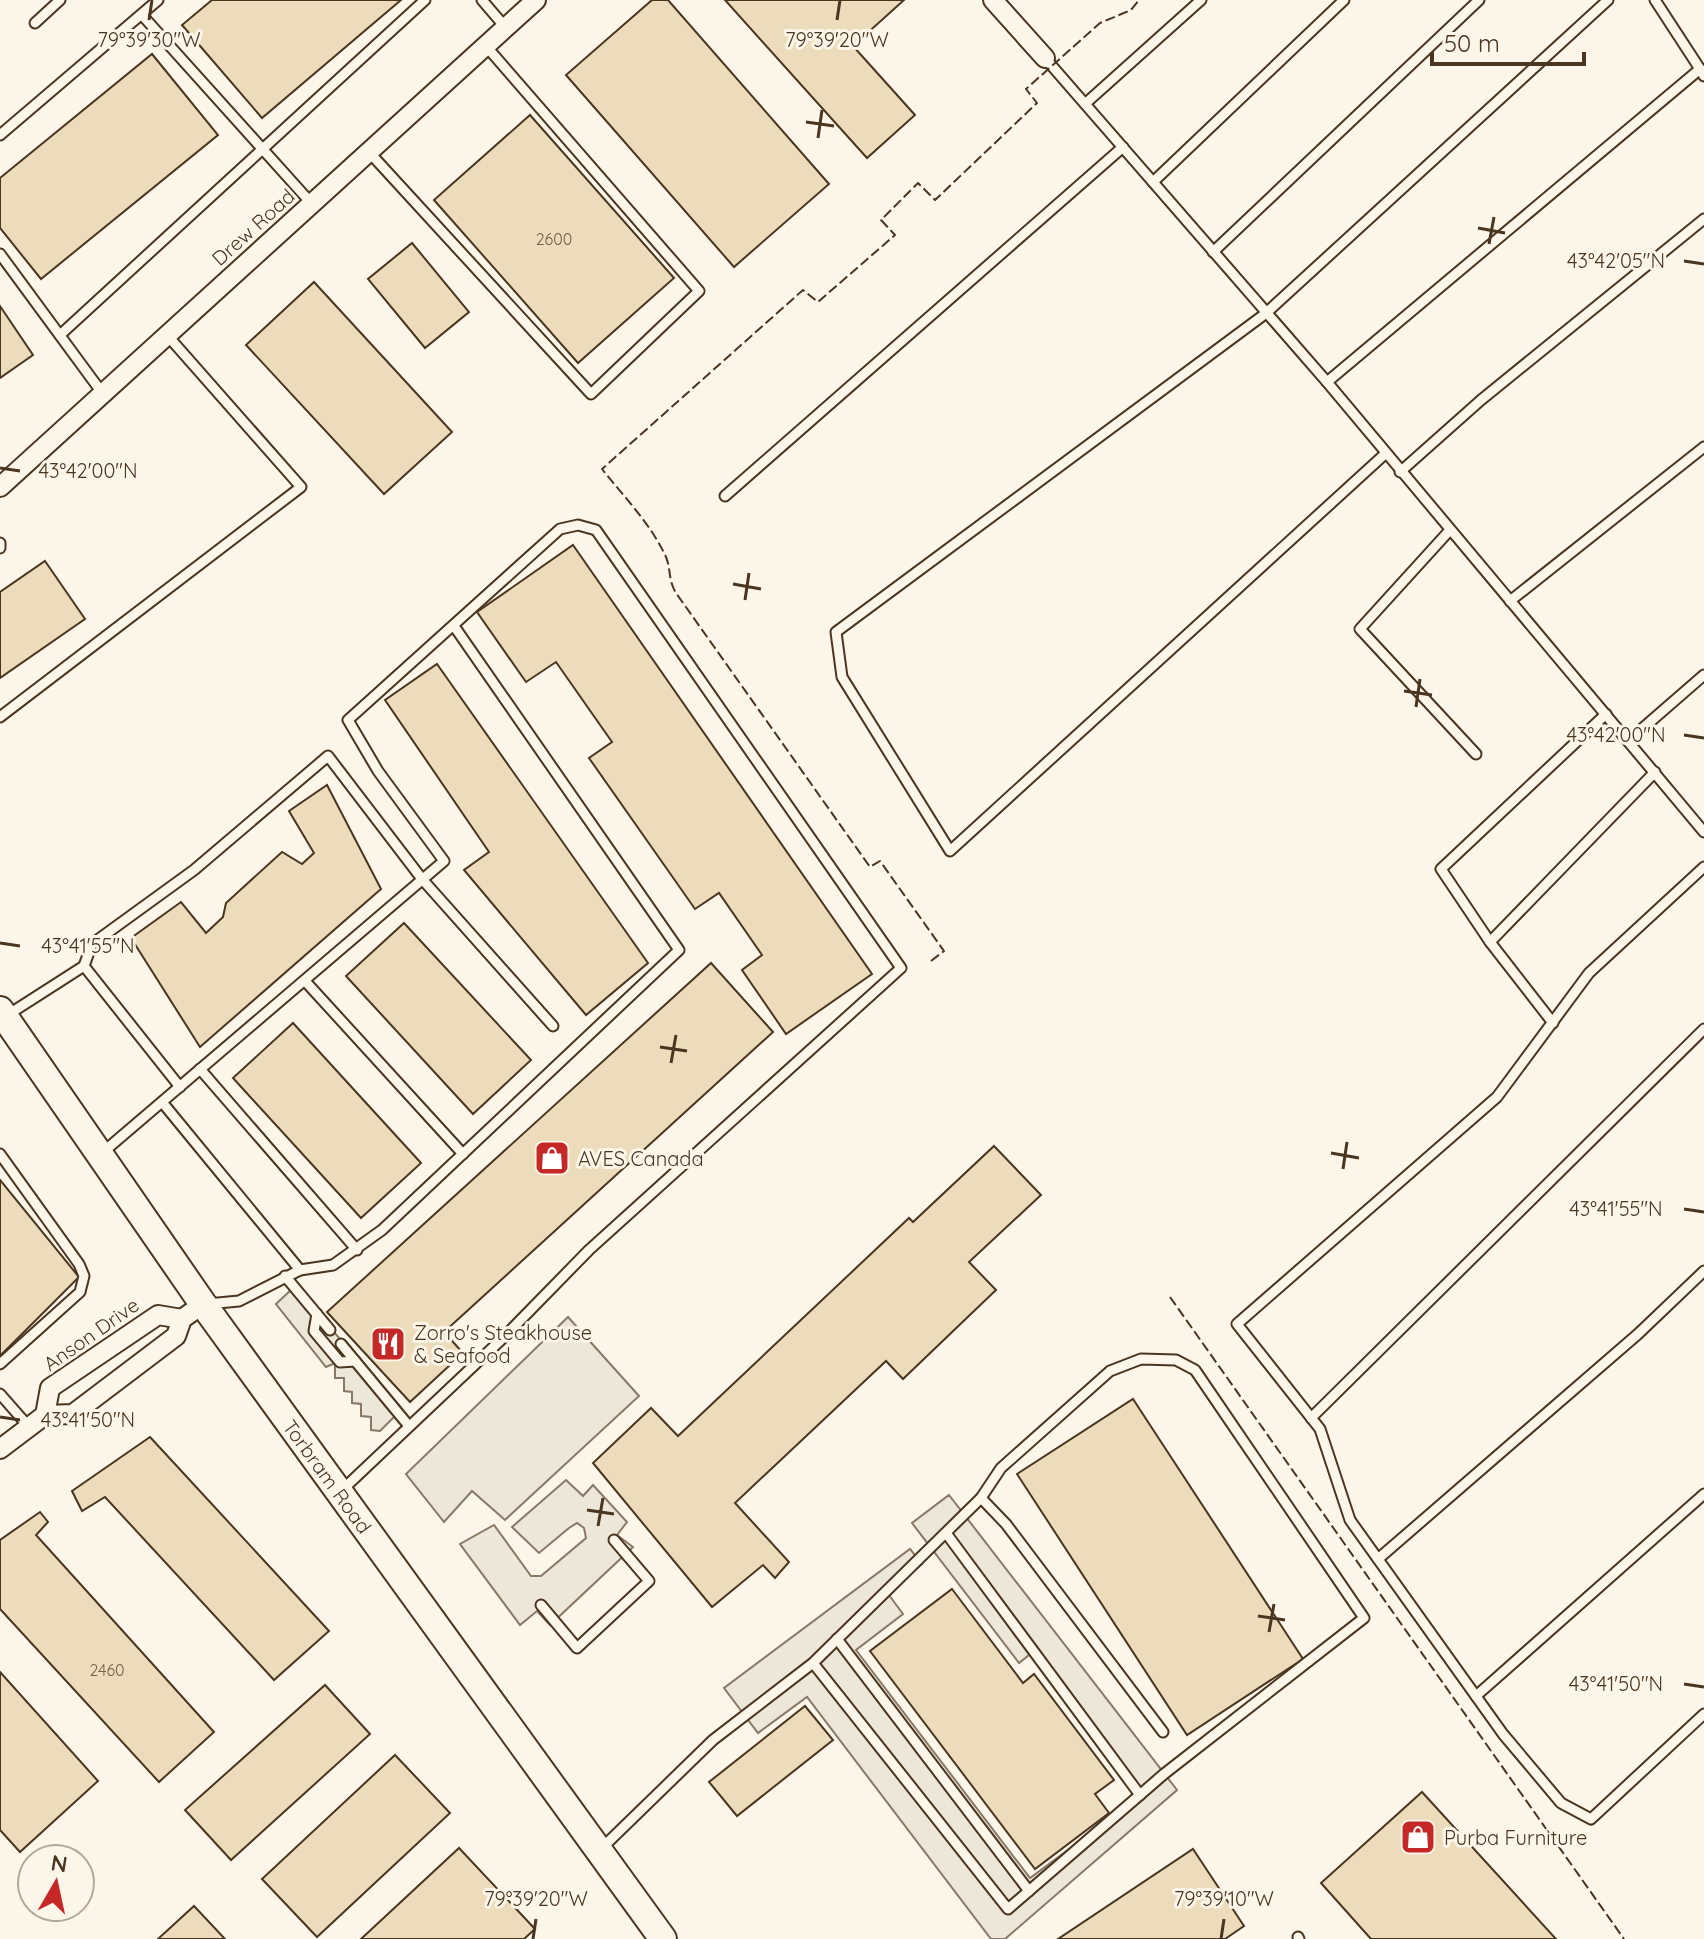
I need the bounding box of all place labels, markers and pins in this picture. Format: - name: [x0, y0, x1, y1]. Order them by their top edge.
- shop icon: AVES Canada: [533, 1139, 571, 1177]
- place label: AVES Canada: [578, 1146, 704, 1171]
- place label: Zorro's Steakhouse & Seafood: [414, 1320, 592, 1368]
- restaurant icon: Zorro's Steakhouse & Seafood: [369, 1325, 407, 1363]
- shop icon: Purba Furniture: [1399, 1818, 1437, 1856]
- place label: Purba Furniture: [1444, 1825, 1587, 1850]

